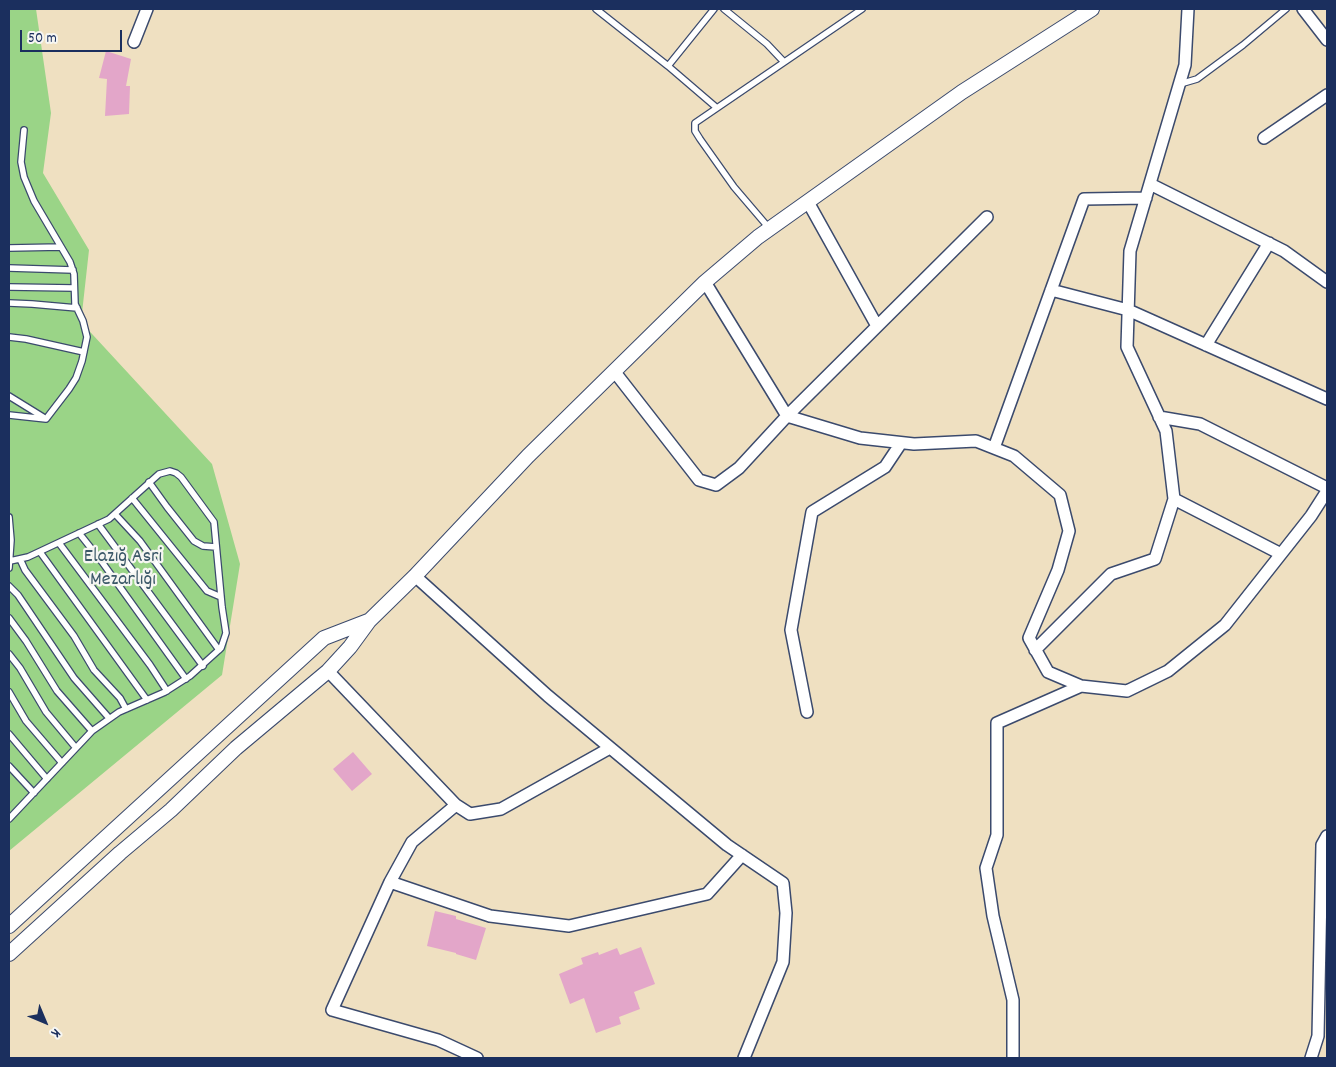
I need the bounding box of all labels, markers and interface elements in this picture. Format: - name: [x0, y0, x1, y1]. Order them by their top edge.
- scale bar: [22, 20, 125, 52]
- text: 50 m: [28, 28, 57, 50]
- park label: Elazığ Asri Mezarlığı: [84, 546, 162, 593]
- north arrow: [20, 997, 70, 1047]
- text: K: [46, 1023, 65, 1042]

